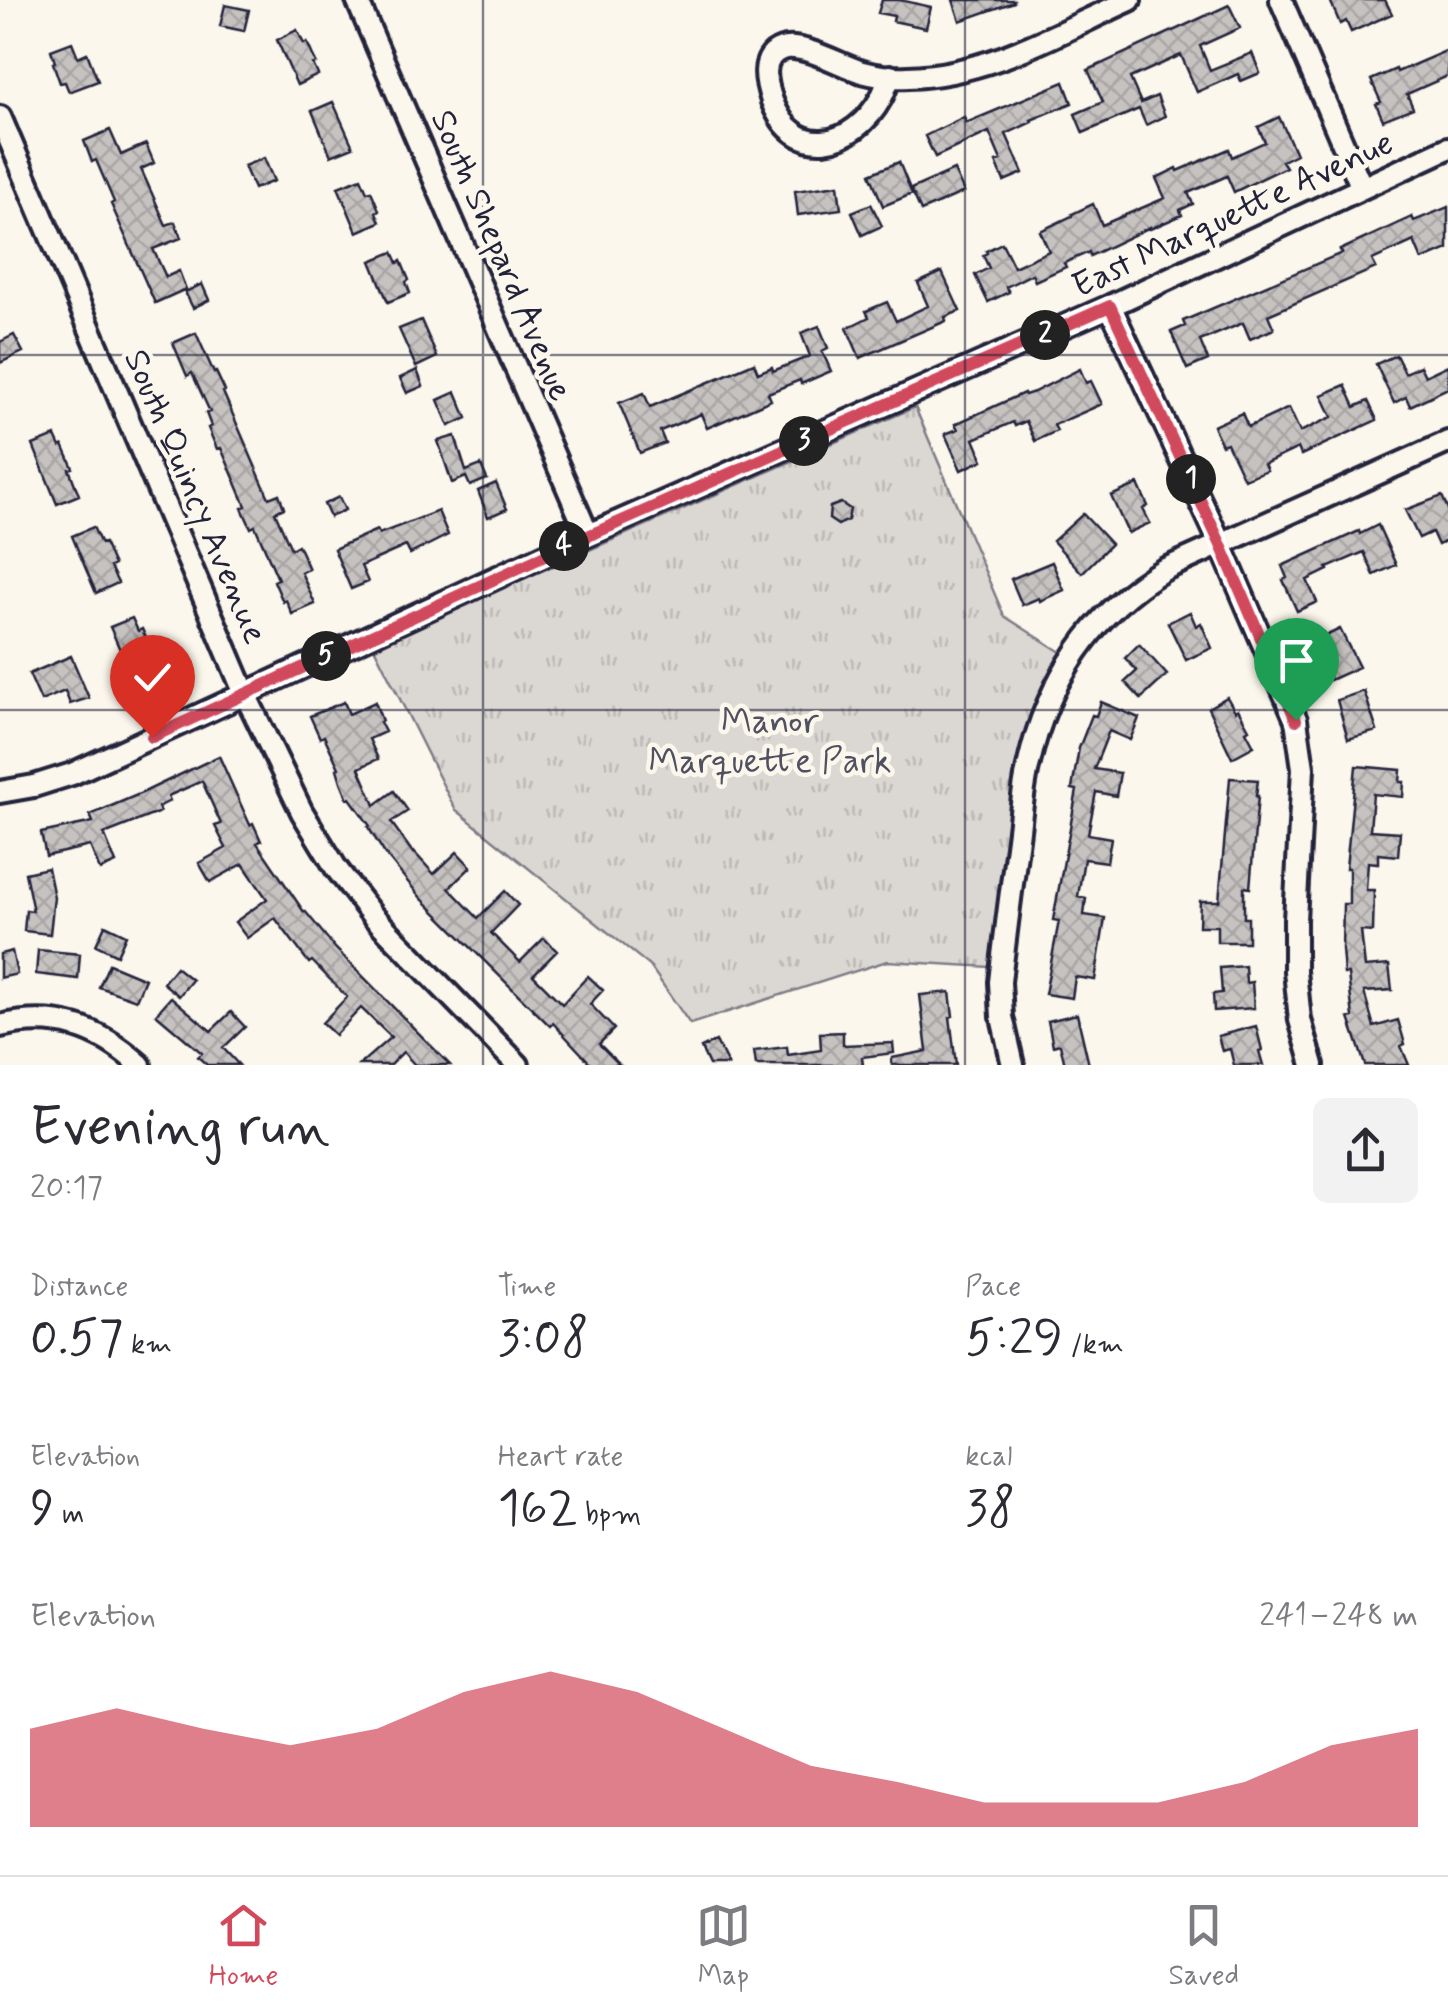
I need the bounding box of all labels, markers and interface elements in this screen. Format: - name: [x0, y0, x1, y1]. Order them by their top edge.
- street label: South Shepard Avenue: [419, 103, 583, 408]
- street label: East Marquette Avenue: [1065, 120, 1401, 310]
- pin: 2: [1020, 310, 1070, 360]
- text: 2: [1038, 316, 1052, 353]
- street label: South Quincy Avenue: [112, 343, 278, 651]
- pin: 3: [779, 416, 829, 466]
- text: 3: [798, 422, 810, 459]
- pin: 1: [1166, 454, 1216, 504]
- text: 1: [1185, 460, 1197, 497]
- pin: 4: [539, 521, 589, 571]
- text: 4: [556, 527, 572, 564]
- pin: [1254, 618, 1339, 721]
- pin: 5: [301, 631, 351, 681]
- icon: arrive: [1269, 633, 1324, 688]
- pin: [110, 635, 195, 738]
- text: 5: [318, 637, 334, 674]
- icon: check: [125, 650, 180, 705]
- park label: Manor Marquette Park: [649, 699, 891, 785]
- text: Evening run: [30, 1093, 330, 1165]
- button: share: [1313, 1098, 1418, 1203]
- text: 20:17: [30, 1167, 103, 1209]
- text: Distance: [30, 1269, 128, 1306]
- text: Time: [498, 1269, 556, 1306]
- text: Pace: [965, 1269, 1021, 1306]
- text: 0.57: [30, 1306, 124, 1372]
- text: 3:08: [498, 1306, 589, 1372]
- text: 5:29: [965, 1306, 1063, 1372]
- text: km: [124, 1327, 172, 1364]
- text: /km: [1063, 1327, 1124, 1364]
- text: Elevation: [30, 1439, 140, 1476]
- text: Heart rate: [498, 1439, 623, 1476]
- text: kcal: [965, 1439, 1012, 1476]
- text: 9: [30, 1476, 55, 1542]
- text: 162: [498, 1476, 577, 1542]
- text: 38: [965, 1476, 1015, 1542]
- text: m: [55, 1497, 84, 1534]
- text: bpm: [577, 1497, 641, 1534]
- text: Elevation: [30, 1595, 156, 1637]
- text: 241–248 m: [1259, 1595, 1418, 1637]
- tab: Home: [209, 1898, 278, 1995]
- tab: Map: [696, 1898, 751, 1995]
- tab: Saved: [1168, 1898, 1239, 1995]

